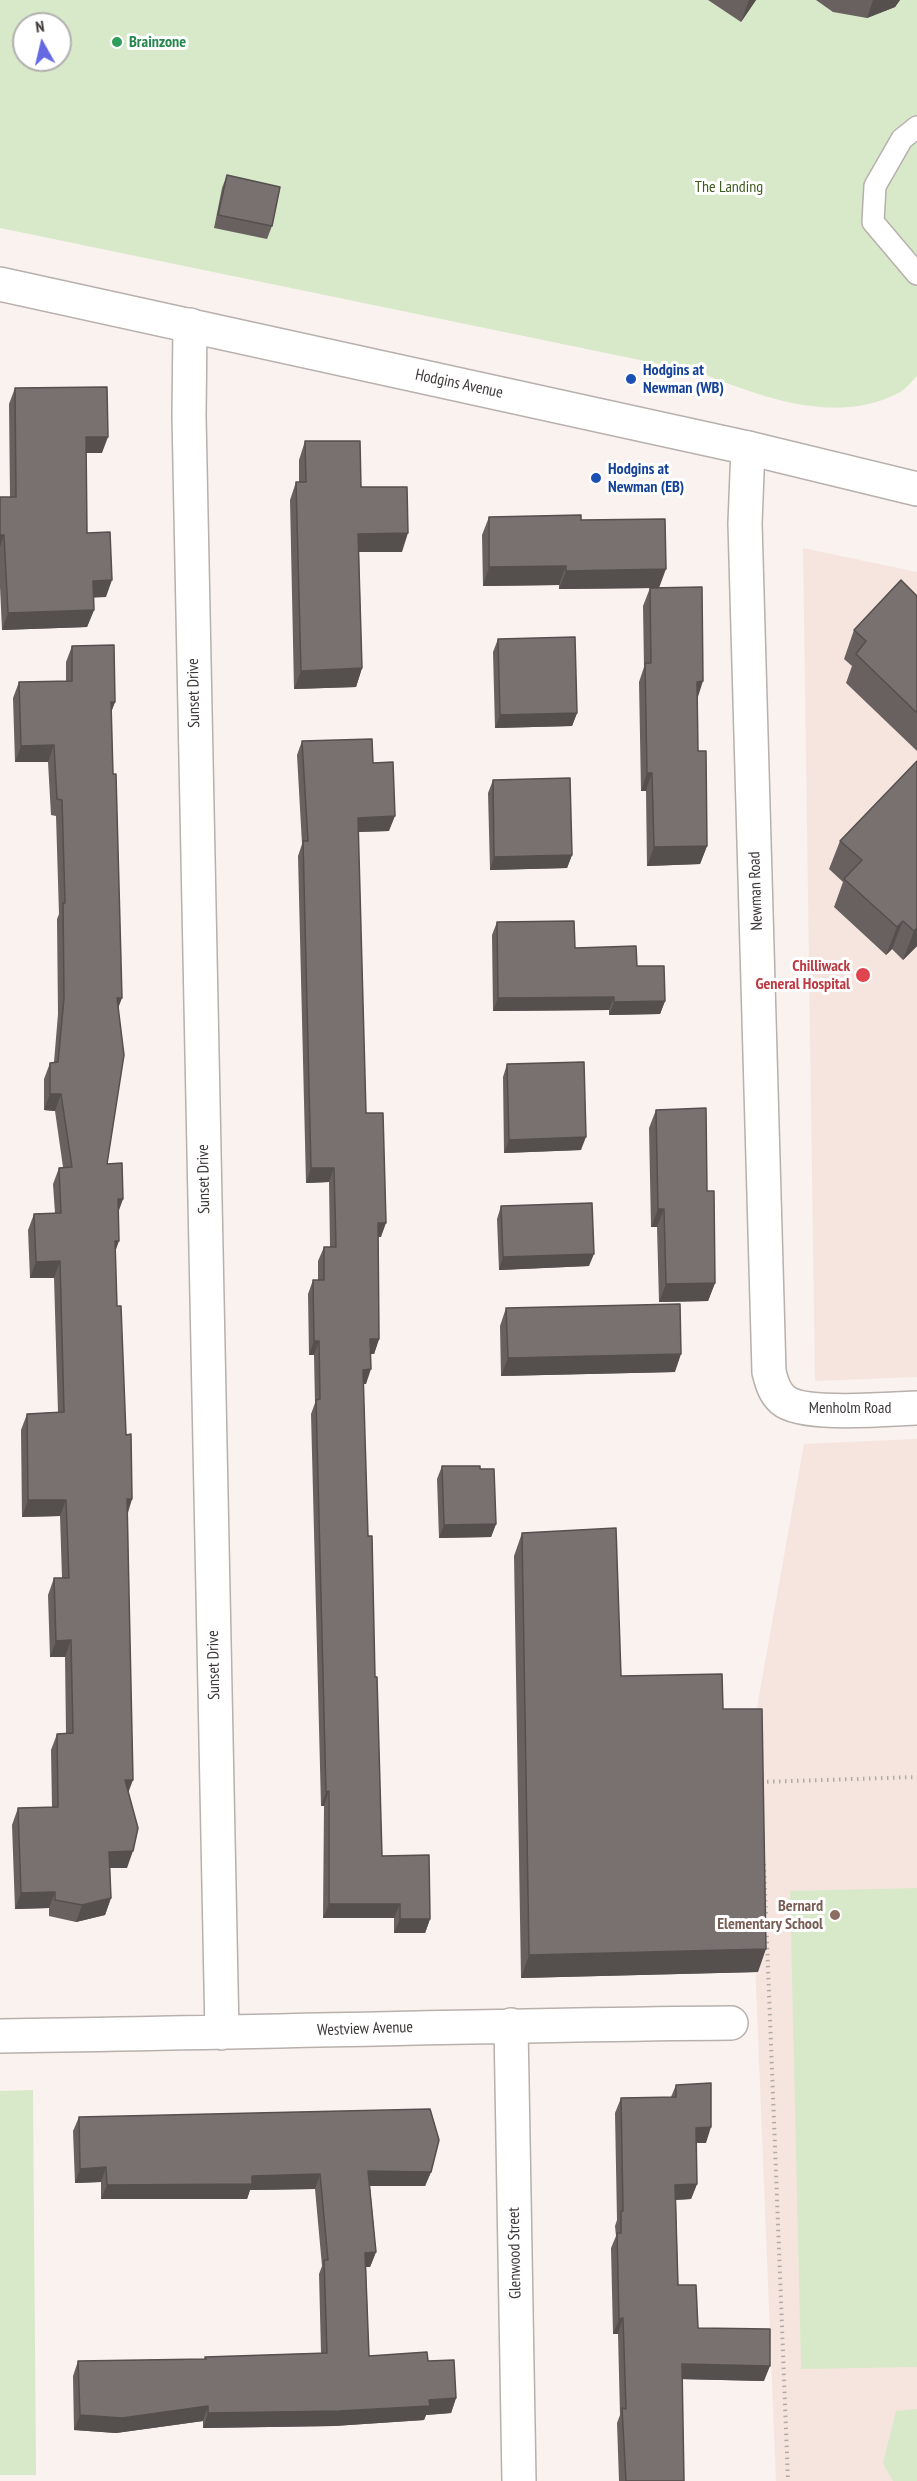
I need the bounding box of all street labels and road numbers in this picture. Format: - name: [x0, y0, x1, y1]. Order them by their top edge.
- street label: Hodgins Avenue: [413, 365, 505, 403]
- street label: Sunset Drive: [184, 658, 204, 728]
- street label: Newman Road: [745, 851, 767, 931]
- street label: Sunset Drive: [194, 1144, 214, 1214]
- street label: Menholm Road: [809, 1398, 891, 1418]
- street label: Sunset Drive: [204, 1630, 224, 1700]
- street label: Westview Avenue: [317, 2018, 413, 2040]
- street label: Glenwood Street: [505, 2207, 525, 2299]

